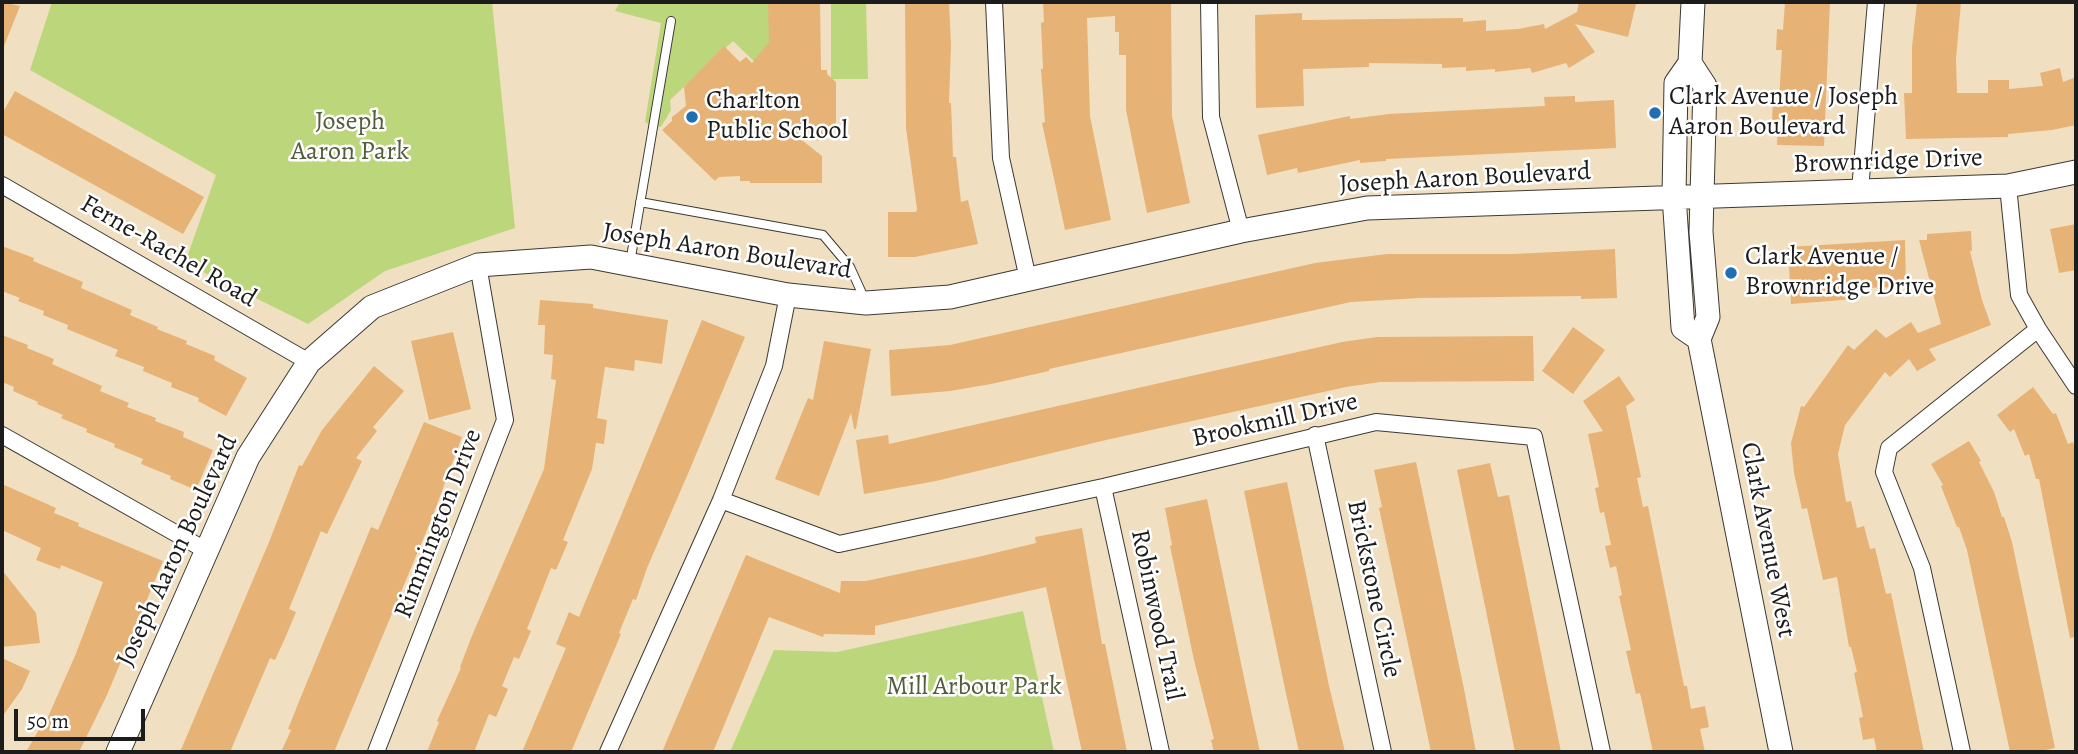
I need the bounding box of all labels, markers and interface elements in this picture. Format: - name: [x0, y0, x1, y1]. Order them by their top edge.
- place label: Clark Avenue / Joseph Aaron Boulevard: [1669, 82, 1898, 144]
- place label: Charlton Public School: [706, 86, 848, 148]
- marker: Clark Avenue / Joseph Aaron Boulevard: [1647, 105, 1663, 121]
- park label: Joseph Aaron Park: [291, 107, 409, 168]
- marker: Charlton Public School: [684, 109, 700, 125]
- street label: Brownridge Drive: [1793, 143, 1983, 181]
- street label: Joseph Aaron Boulevard: [1338, 157, 1592, 201]
- street label: Ferne-Rachel Road: [74, 189, 262, 315]
- street label: Joseph Aaron Boulevard: [600, 217, 854, 287]
- place label: Clark Avenue / Brownridge Drive: [1745, 242, 1935, 304]
- marker: Clark Avenue / Brownridge Drive: [1723, 265, 1739, 281]
- street label: Brookmill Drive: [1189, 387, 1361, 455]
- street label: Rimmington Drive: [389, 425, 489, 623]
- street label: Joseph Aaron Boulevard: [111, 430, 245, 672]
- street label: Clark Avenue West: [1733, 440, 1801, 640]
- street label: Brickstone Circle: [1339, 497, 1407, 681]
- street label: Robinwood Trail: [1123, 527, 1189, 703]
- park label: Mill Arbour Park: [886, 672, 1062, 704]
- scale bar: [18, 694, 149, 738]
- text: 50 m: [27, 707, 69, 735]

